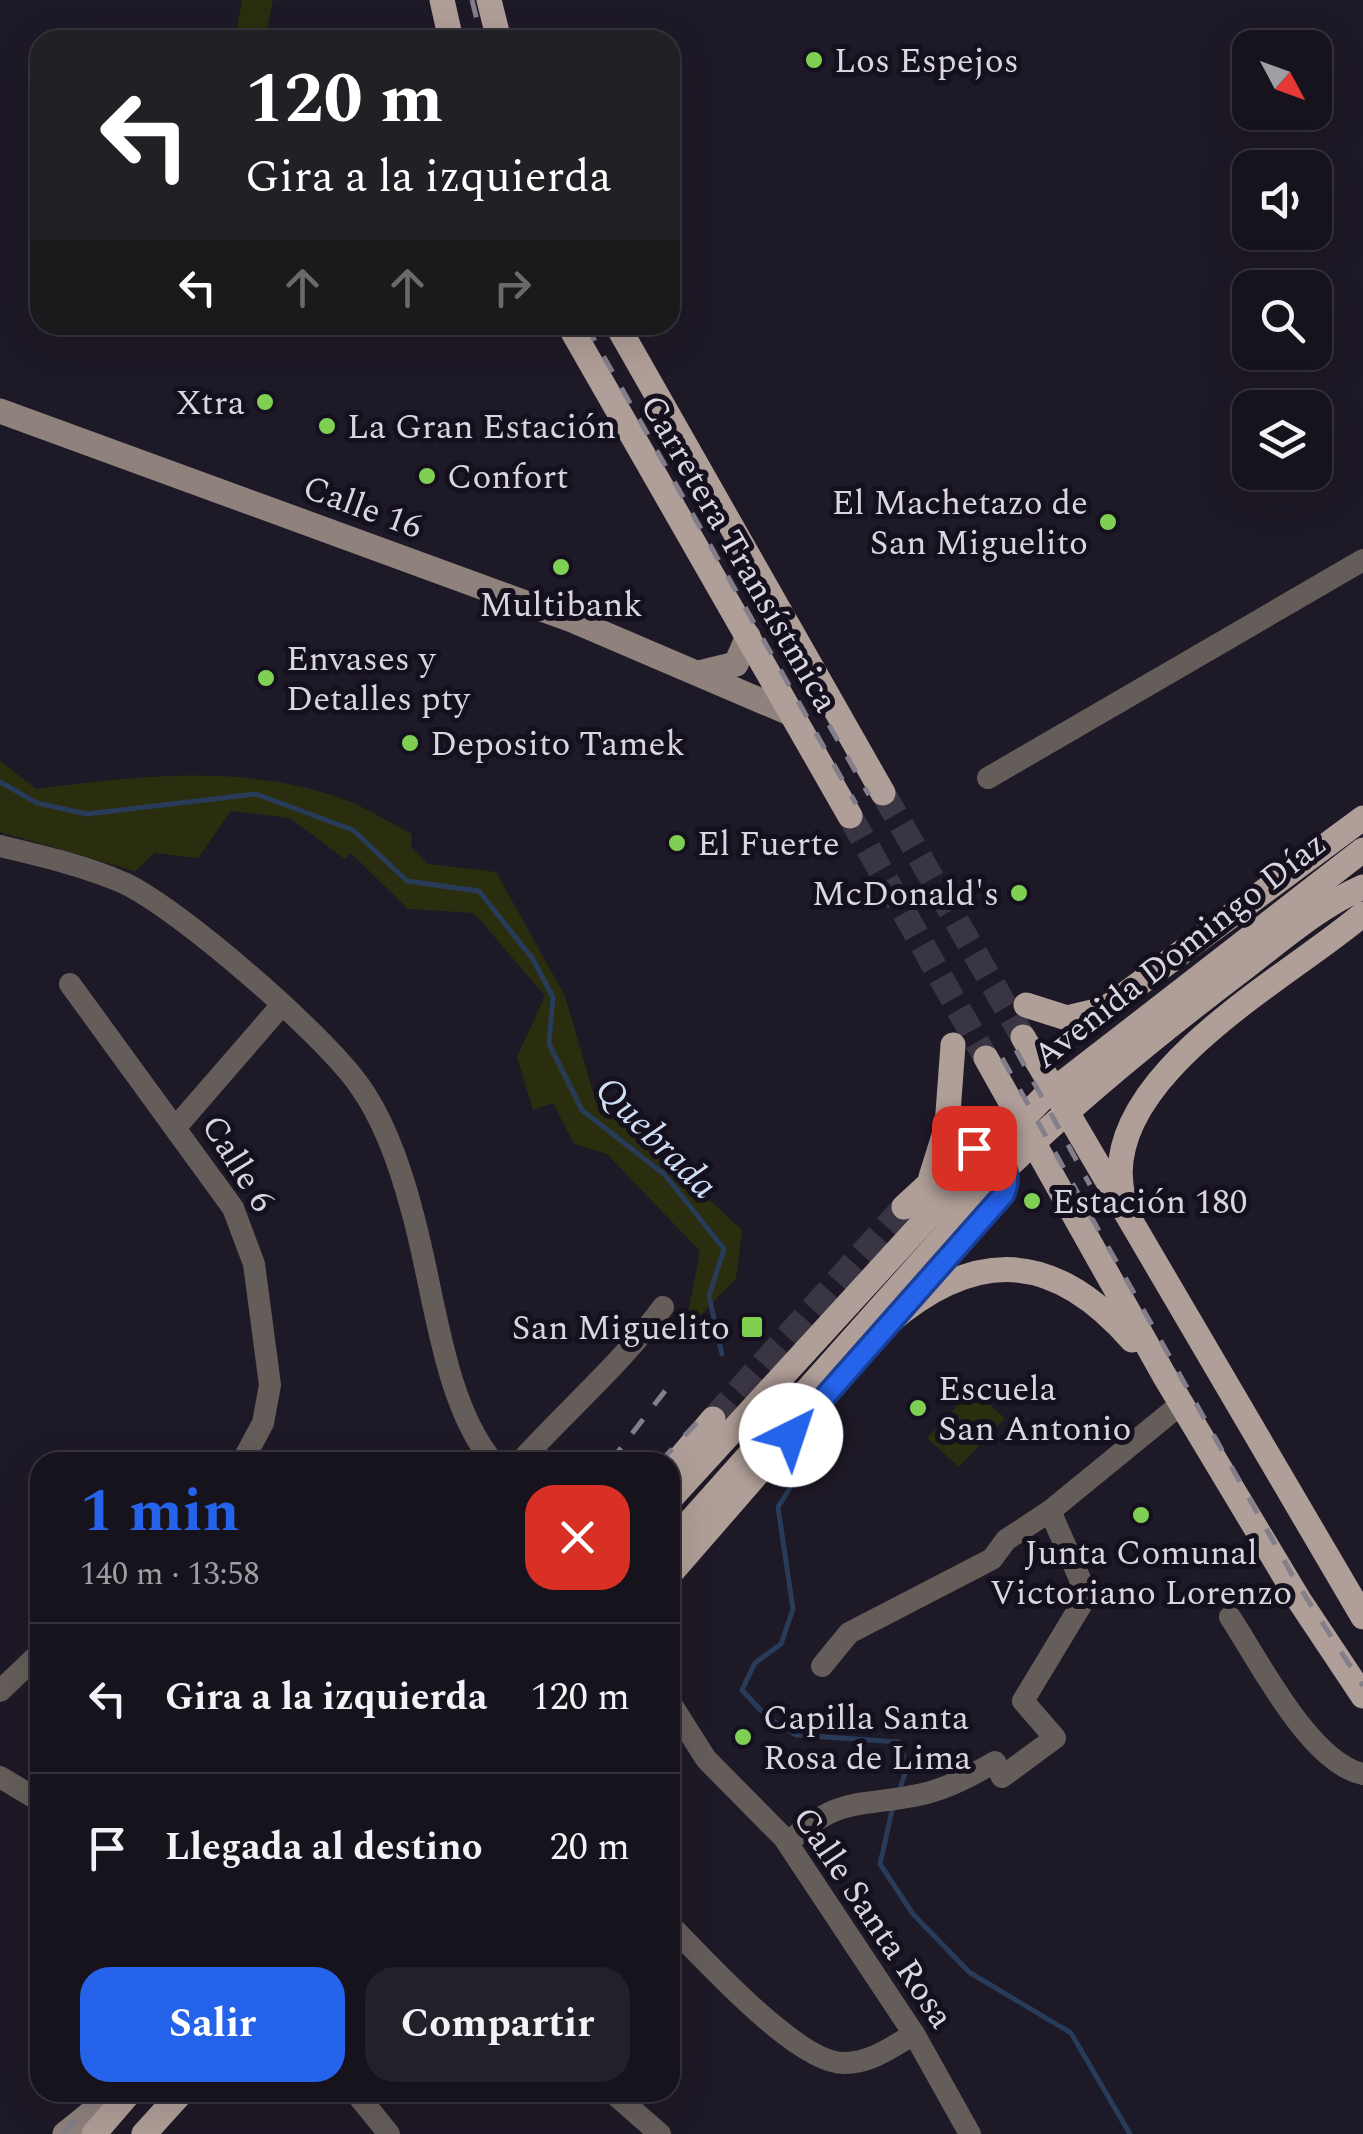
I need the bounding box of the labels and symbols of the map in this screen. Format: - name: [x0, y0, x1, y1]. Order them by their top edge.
- north arrow: [1232, 30, 1332, 130]
- place label: Los Espejos: [834, 35, 1019, 88]
- marker: Los Espejos: [803, 49, 825, 71]
- place label: Xtra: [176, 377, 245, 430]
- street label: Carretera Transístmica: [626, 385, 851, 723]
- marker: Xtra: [254, 391, 276, 413]
- place label: La Gran Estación: [347, 401, 616, 454]
- marker: La Gran Estación: [316, 415, 338, 437]
- place label: Confort: [447, 451, 569, 504]
- street label: Calle 16: [295, 461, 430, 553]
- marker: Confort: [416, 465, 438, 487]
- place label: El Machetazo de San Miguelito: [832, 477, 1088, 570]
- marker: El Machetazo de San Miguelito: [1097, 511, 1119, 533]
- marker: Multibank: [550, 556, 572, 578]
- place label: Multibank: [479, 579, 643, 632]
- place label: Envases y Detalles pty: [286, 633, 471, 726]
- marker: Envases y Detalles pty: [255, 667, 277, 689]
- place label: Deposito Tamek: [430, 718, 685, 771]
- marker: Deposito Tamek: [399, 732, 421, 754]
- place label: El Fuerte: [697, 818, 840, 871]
- street label: Avenida Domingo Díaz: [1022, 818, 1338, 1082]
- marker: El Fuerte: [666, 832, 688, 854]
- place label: McDonald's: [812, 868, 999, 921]
- marker: McDonald's: [1008, 882, 1030, 904]
- water label: Quebrada: [580, 1063, 731, 1214]
- street label: Calle 6: [187, 1105, 288, 1223]
- pin: [932, 1106, 1017, 1191]
- place label: Estación 180: [1052, 1176, 1247, 1229]
- marker: Estación 180: [1021, 1190, 1043, 1212]
- place label: San Miguelito: [512, 1302, 730, 1355]
- marker: San Miguelito: [739, 1314, 765, 1340]
- place label: Escuela San Antonio: [938, 1363, 1131, 1456]
- position arrow: [739, 1383, 843, 1487]
- marker: Escuela San Antonio: [907, 1397, 929, 1419]
- marker: Junta Comunal Victoriano Lorenzo: [1130, 1504, 1152, 1526]
- place label: Junta Comunal Victoriano Lorenzo: [990, 1527, 1292, 1620]
- place label: Capilla Santa Rosa de Lima: [763, 1692, 971, 1785]
- marker: Capilla Santa Rosa de Lima: [732, 1726, 754, 1748]
- street label: Calle Santa Rosa: [779, 1796, 967, 2040]

